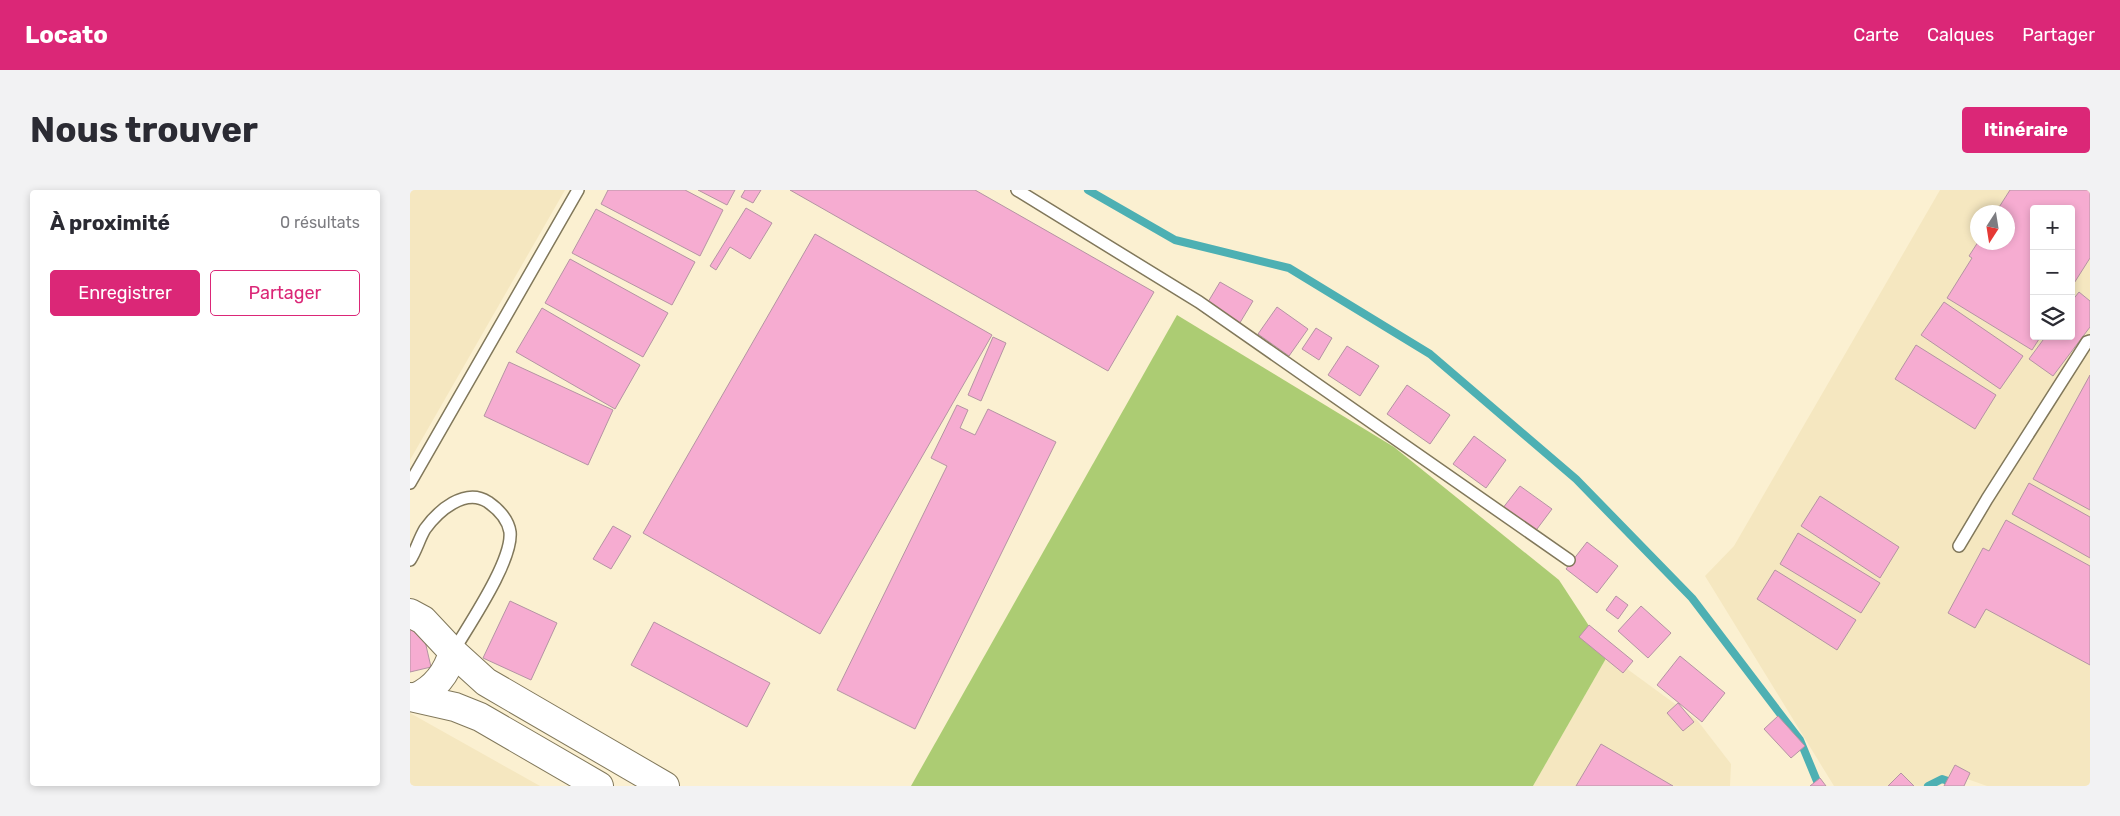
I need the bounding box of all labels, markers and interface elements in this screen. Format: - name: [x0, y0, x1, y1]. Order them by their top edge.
- text: Locato: [25, 21, 108, 49]
- text: Carte: [1853, 24, 1899, 46]
- text: Calques: [1927, 24, 1994, 46]
- text: Partager: [2022, 24, 2095, 46]
- button: Itinéraire: [1962, 107, 2090, 153]
- text: Nous trouver: [30, 109, 258, 151]
- north arrow: [1970, 205, 2015, 250]
- map controls: [2030, 205, 2075, 340]
- button: +: [2030, 205, 2075, 250]
- text: À proximité: [50, 210, 170, 235]
- text: 0 résultats: [280, 213, 360, 232]
- button: −: [2030, 250, 2075, 295]
- button: Enregistrer: [50, 270, 200, 316]
- button: Partager: [210, 270, 360, 316]
- button: layers: [2030, 295, 2075, 340]

